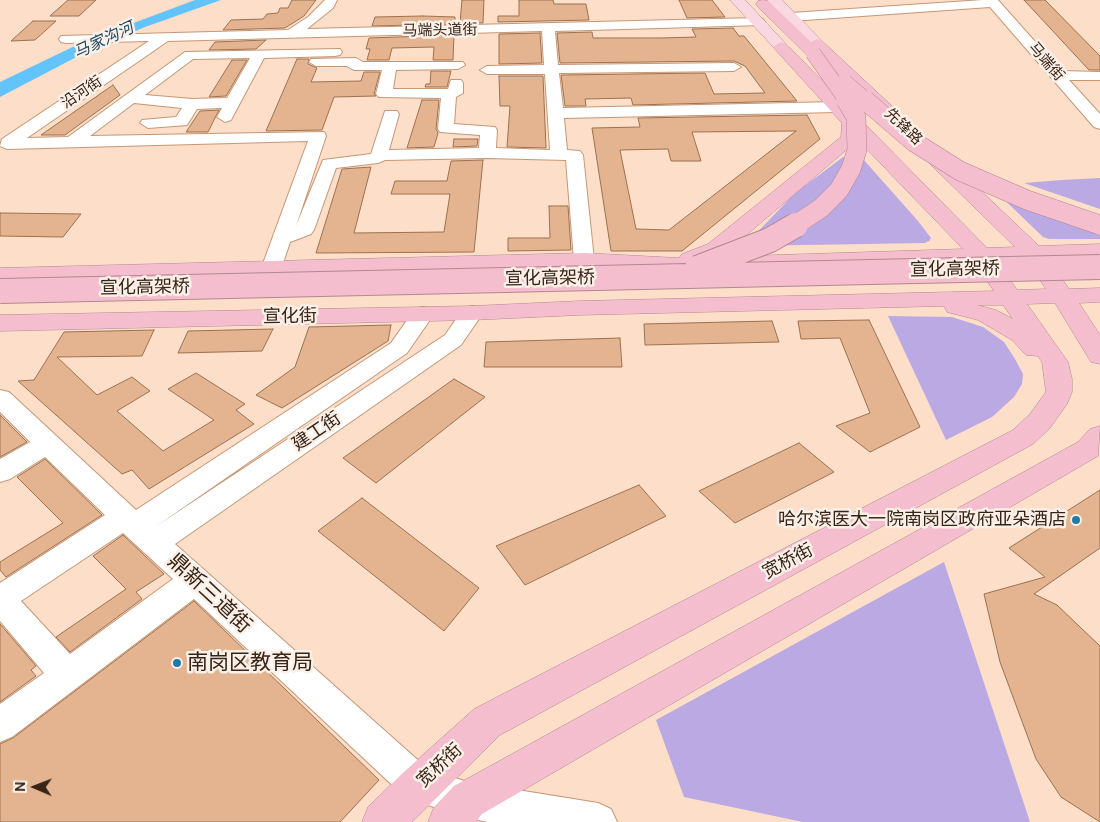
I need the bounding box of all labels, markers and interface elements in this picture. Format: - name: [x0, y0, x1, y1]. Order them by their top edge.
- water label: 马家沟河: [71, 19, 137, 63]
- street label: 马端头道街: [402, 21, 478, 41]
- street label: 马端街: [1024, 39, 1068, 85]
- street label: 沿河街: [58, 73, 106, 113]
- street label: 先锋路: [881, 105, 925, 149]
- street label: 宣化高架桥: [910, 258, 1000, 282]
- street label: 宣化高架桥: [505, 267, 595, 291]
- street label: 宣化高架桥: [100, 276, 190, 300]
- street label: 宣化街: [263, 306, 317, 328]
- street label: 建工街: [289, 408, 345, 456]
- place label: 哈尔滨医大一院南岗区政府亚朵酒店: [778, 509, 1066, 531]
- marker: 哈尔滨医大一院南岗区政府亚朵酒店: [1070, 514, 1082, 526]
- street label: 宽桥街: [759, 540, 817, 584]
- street label: 鼎新三道街: [162, 549, 256, 639]
- place label: 南岗区教育局: [187, 650, 313, 676]
- marker: 南岗区教育局: [171, 657, 183, 669]
- street label: 宽桥街: [413, 740, 467, 792]
- north arrow: [10, 762, 60, 812]
- text: N: [11, 781, 29, 792]

